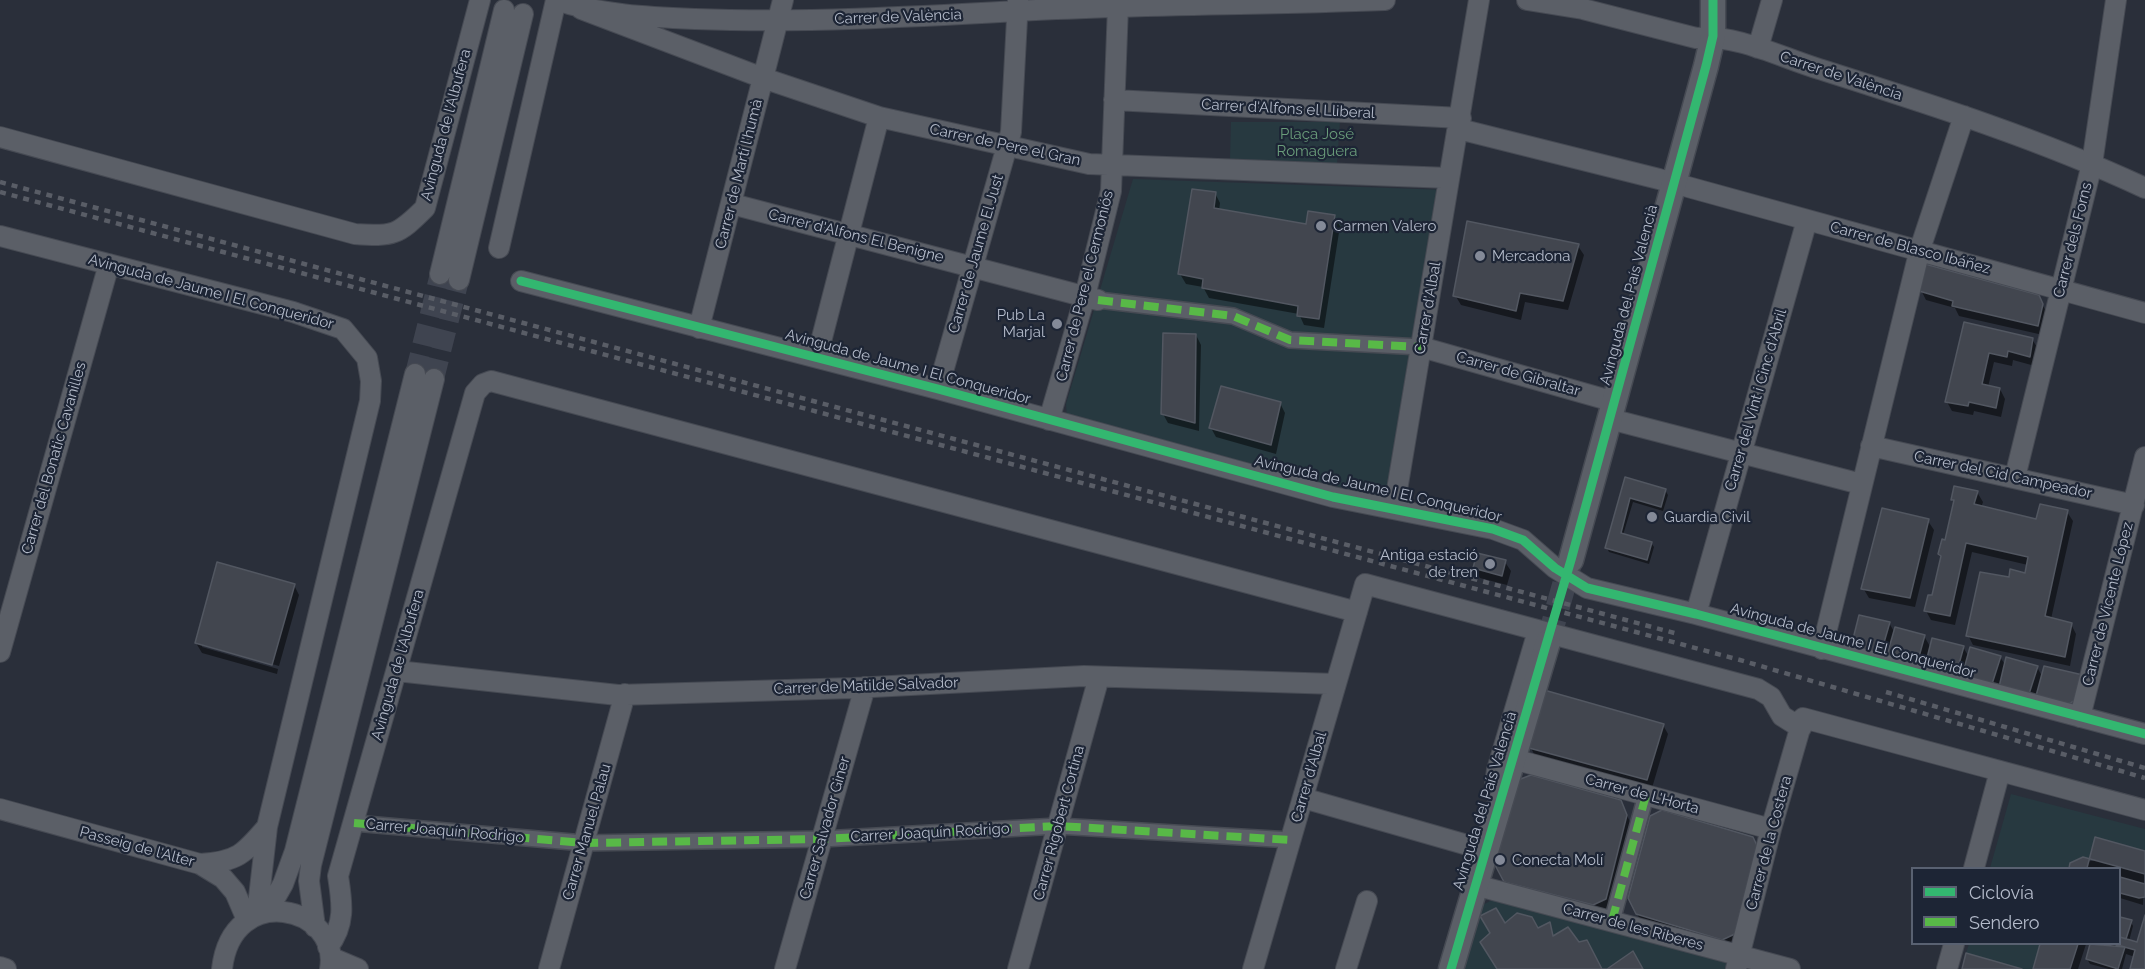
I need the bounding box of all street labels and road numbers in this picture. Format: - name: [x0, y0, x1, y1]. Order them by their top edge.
- street label: Carrer de València: [834, 6, 962, 28]
- street label: Avinguda de l'Albufera: [417, 47, 475, 203]
- street label: Carrer de València: [1778, 48, 1904, 104]
- street label: Carrer d'Alfons el Lliberal: [1201, 95, 1375, 123]
- street label: Carrer de Martí l'humà: [712, 97, 766, 251]
- street label: Carrer de Pere el Gran: [928, 120, 1082, 170]
- street label: Carrer de Jaume El Just: [945, 172, 1007, 336]
- street label: Carrer dels Forns: [2050, 180, 2096, 300]
- street label: Carrer de Pere el Cermoniós: [1053, 189, 1117, 383]
- street label: Avinguda del País Valencià: [1596, 203, 1662, 387]
- street label: Carrer d'Alfons El Benigne: [766, 205, 946, 267]
- street label: Carrer de Blasco Ibáñez: [1828, 218, 1992, 278]
- street label: Avinguda de Jaume I El Conqueridor: [86, 251, 336, 333]
- street label: Carrer d'Albal: [1411, 260, 1445, 356]
- street label: Carrer del Vint i Cinc d'Abril: [1721, 307, 1791, 493]
- street label: Avinguda de Jaume I El Conqueridor: [783, 326, 1033, 408]
- street label: Carrer de Gibraltar: [1454, 348, 1582, 400]
- street label: Carrer del Bonatic Cavanilles: [18, 360, 90, 556]
- street label: Carrer del Cid Campeador: [1912, 447, 2094, 503]
- street label: Avinguda de Jaume I El Conqueridor: [1253, 452, 1503, 526]
- street label: Carrer de Vicente López: [2079, 520, 2137, 688]
- street label: Avinguda de l'Albufera: [368, 587, 428, 743]
- street label: Avinguda de Jaume I El Conqueridor: [1728, 600, 1978, 682]
- street label: Carrer de Matilde Salvador: [773, 674, 959, 698]
- street label: Avinguda del País Valencià: [1449, 710, 1521, 892]
- street label: Carrer d'Albal: [1287, 729, 1331, 825]
- street label: Carrer Rigobert Cortina: [1030, 744, 1088, 902]
- street label: Carrer Salvador Giner: [796, 754, 854, 902]
- street label: Carrer Manuel Palau: [559, 762, 615, 902]
- street label: Carrer de L'Horta: [1583, 770, 1701, 818]
- street label: Carrer de la Costera: [1742, 774, 1796, 912]
- street label: Carrer Joaquín Rodrigo: [365, 815, 525, 847]
- street label: Carrer Joaquín Rodrigo: [850, 820, 1010, 846]
- street label: Passeig de l'Alter: [78, 823, 196, 871]
- street label: Carrer de les Riberes: [1561, 900, 1705, 954]

